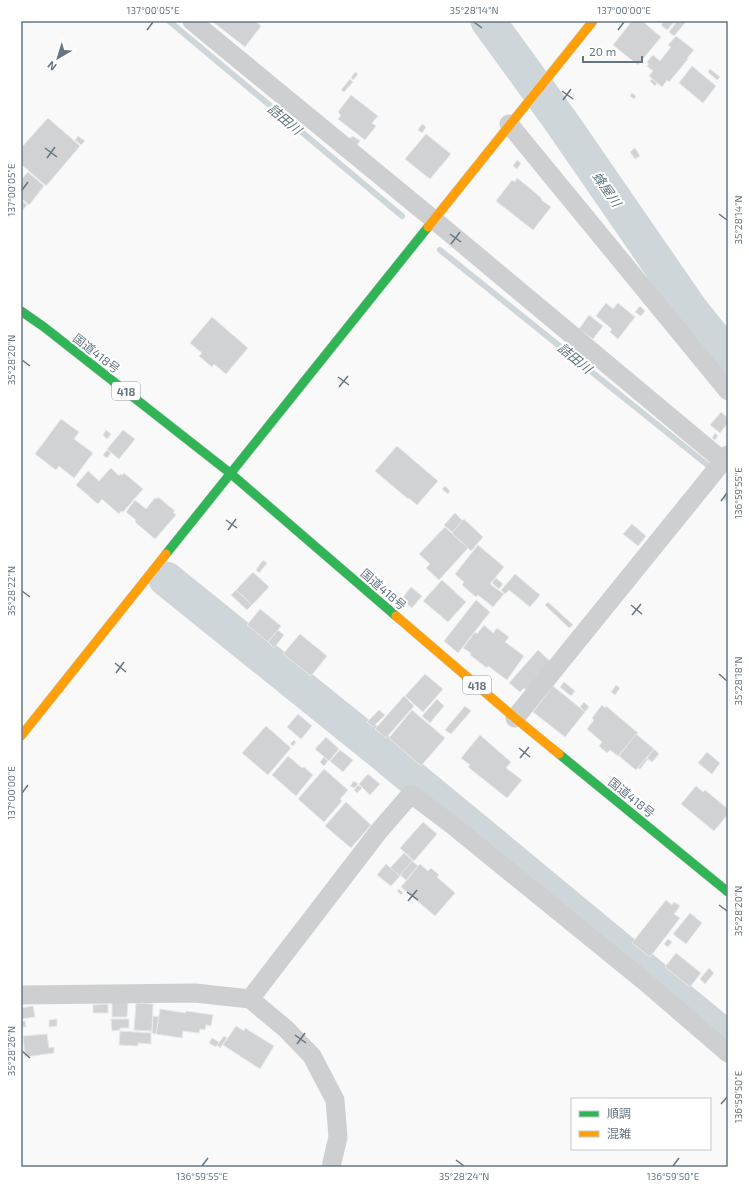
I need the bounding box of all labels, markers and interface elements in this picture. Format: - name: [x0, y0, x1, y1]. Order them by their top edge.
- text: 137°00'05"E: [127, 4, 180, 16]
- text: 35°28'14"N: [450, 4, 499, 16]
- text: 137°00'00"E: [597, 4, 651, 16]
- north arrow: [38, 38, 78, 78]
- scale bar: [583, 38, 642, 64]
- text: 20 m: [589, 44, 616, 58]
- text: N: [44, 59, 59, 74]
- water label: 詰田川: [265, 100, 307, 139]
- text: 137°00'05"E: [5, 163, 17, 216]
- water label: 蜂屋川: [589, 168, 626, 211]
- text: 35°28'14"N: [732, 196, 744, 245]
- street label: 国道418号: [71, 330, 123, 376]
- text: 35°28'20"N: [5, 335, 17, 385]
- water label: 詰田川: [555, 340, 597, 378]
- road number: 418: [112, 382, 140, 400]
- text: 136°59'55"E: [732, 467, 744, 519]
- text: 35°28'22"N: [5, 566, 17, 616]
- street label: 国道418号: [358, 566, 410, 612]
- text: 35°28'18"N: [732, 657, 744, 705]
- road number: 418: [463, 676, 491, 694]
- text: 137°00'00"E: [5, 766, 17, 820]
- street label: 国道418号: [606, 774, 658, 820]
- text: 35°28'20"N: [732, 886, 744, 936]
- text: 35°28'26"N: [5, 1026, 17, 1076]
- text: 136°59'50"E: [732, 1070, 744, 1123]
- legend: [571, 1098, 711, 1150]
- text: 順調: [607, 1106, 631, 1120]
- text: 混雑: [607, 1126, 631, 1140]
- text: 136°59'55"E: [176, 1170, 228, 1182]
- text: 35°28'24"N: [439, 1170, 489, 1182]
- text: 136°59'50"E: [647, 1170, 700, 1182]

